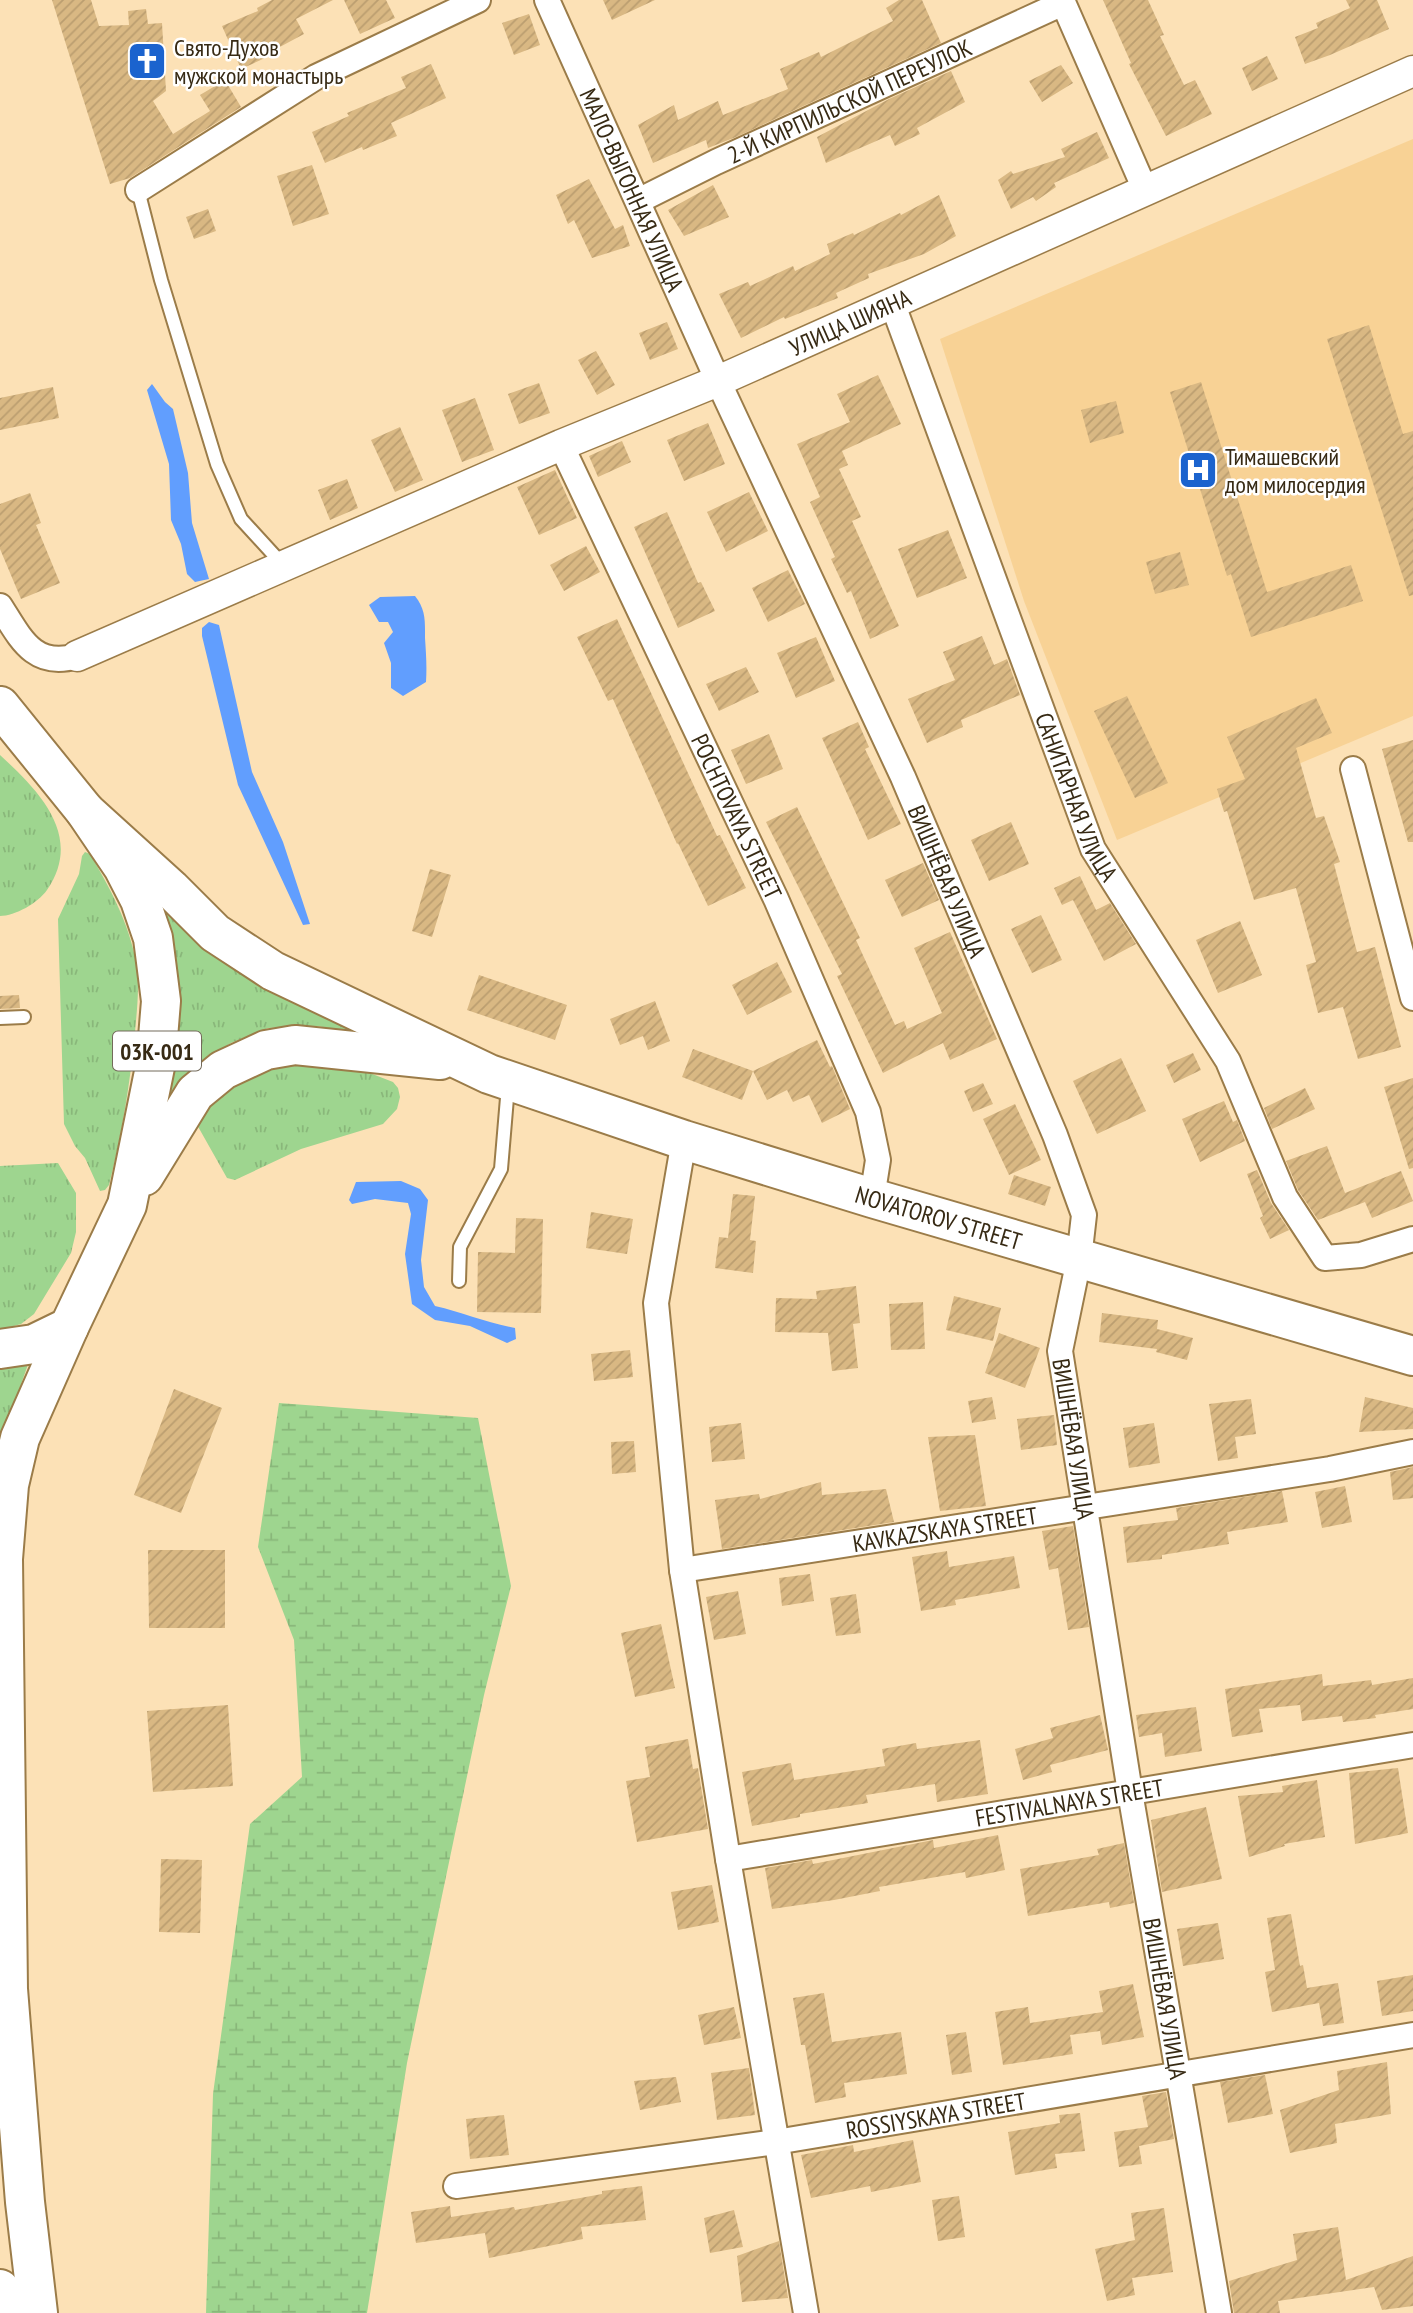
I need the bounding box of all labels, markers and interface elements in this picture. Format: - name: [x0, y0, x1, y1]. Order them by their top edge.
- street label: 2-Й КИРПИЛЬСКОЙ ПЕРЕУЛОК: [722, 31, 977, 170]
- place label: Свято-Духов мужской монастырь: [174, 32, 343, 91]
- church icon: Свято-Духов мужской монастырь: [126, 40, 168, 82]
- street label: МАЛО-ВЫГОННАЯ УЛИЦА: [573, 83, 691, 297]
- street label: УЛИЦА ШИЯНА: [784, 281, 916, 363]
- place label: Тимашевский дом милосердия: [1225, 441, 1366, 500]
- hospital icon: Тимашевский дом милосердия: [1177, 449, 1219, 491]
- street label: САНИТАРНАЯ УЛИЦА: [1029, 708, 1125, 887]
- street label: POCHTOVAYA STREET: [685, 729, 789, 904]
- street label: ВИШНЁВАЯ УЛИЦА: [901, 800, 994, 963]
- road number: 03К-001: [113, 1032, 201, 1070]
- street label: NOVATOROV STREET: [852, 1178, 1026, 1256]
- street label: ВИШНЁВАЯ УЛИЦА: [1046, 1356, 1102, 1522]
- street label: KAVKAZSKAYA STREET: [850, 1499, 1040, 1559]
- street label: FESTIVALNAYA STREET: [973, 1771, 1166, 1833]
- street label: ВИШНЁВАЯ УЛИЦА: [1136, 1916, 1194, 2082]
- street label: ROSSIYSKAYA STREET: [844, 2085, 1028, 2146]

